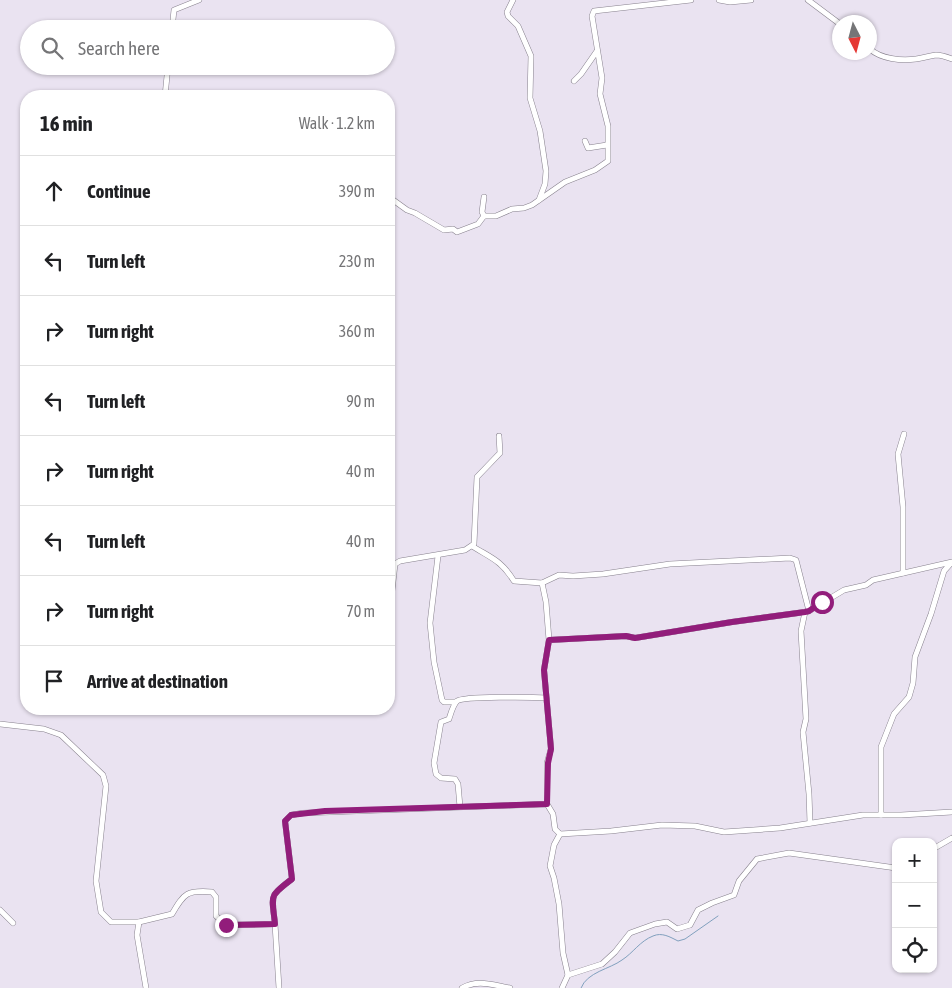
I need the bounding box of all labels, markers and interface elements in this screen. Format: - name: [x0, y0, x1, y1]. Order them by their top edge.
- north arrow: [832, 15, 877, 60]
- search box: [20, 20, 395, 75]
- icon: search: [38, 34, 66, 62]
- text: Search here: [78, 37, 160, 59]
- text: 16 min: [40, 111, 93, 135]
- text: Walk · 1.2 km: [299, 114, 375, 132]
- icon: ahead: [40, 177, 68, 205]
- text: Continue: [87, 180, 151, 202]
- text: 390 m: [339, 182, 375, 200]
- icon: left: [40, 247, 68, 275]
- text: Turn left: [87, 250, 145, 272]
- text: 230 m: [339, 252, 375, 270]
- icon: right: [40, 317, 68, 345]
- text: Turn right: [87, 320, 154, 342]
- text: 360 m: [339, 322, 375, 340]
- icon: left: [40, 387, 68, 415]
- text: Turn left: [87, 390, 145, 412]
- text: 90 m: [346, 392, 375, 410]
- icon: right: [40, 457, 68, 485]
- text: Turn right: [87, 460, 154, 482]
- text: 40 m: [346, 462, 375, 480]
- icon: left: [40, 527, 68, 555]
- text: Turn left: [87, 530, 145, 552]
- text: 40 m: [346, 532, 375, 550]
- route start: [811, 591, 834, 614]
- icon: right: [40, 597, 68, 625]
- text: Turn right: [87, 600, 154, 622]
- text: 70 m: [346, 602, 375, 620]
- icon: arrive: [40, 667, 68, 695]
- text: Arrive at destination: [87, 670, 228, 692]
- map controls: [892, 838, 937, 973]
- button: +: [892, 838, 937, 883]
- button: −: [892, 883, 937, 928]
- route end: [215, 914, 238, 937]
- button: locate: [892, 928, 937, 973]

